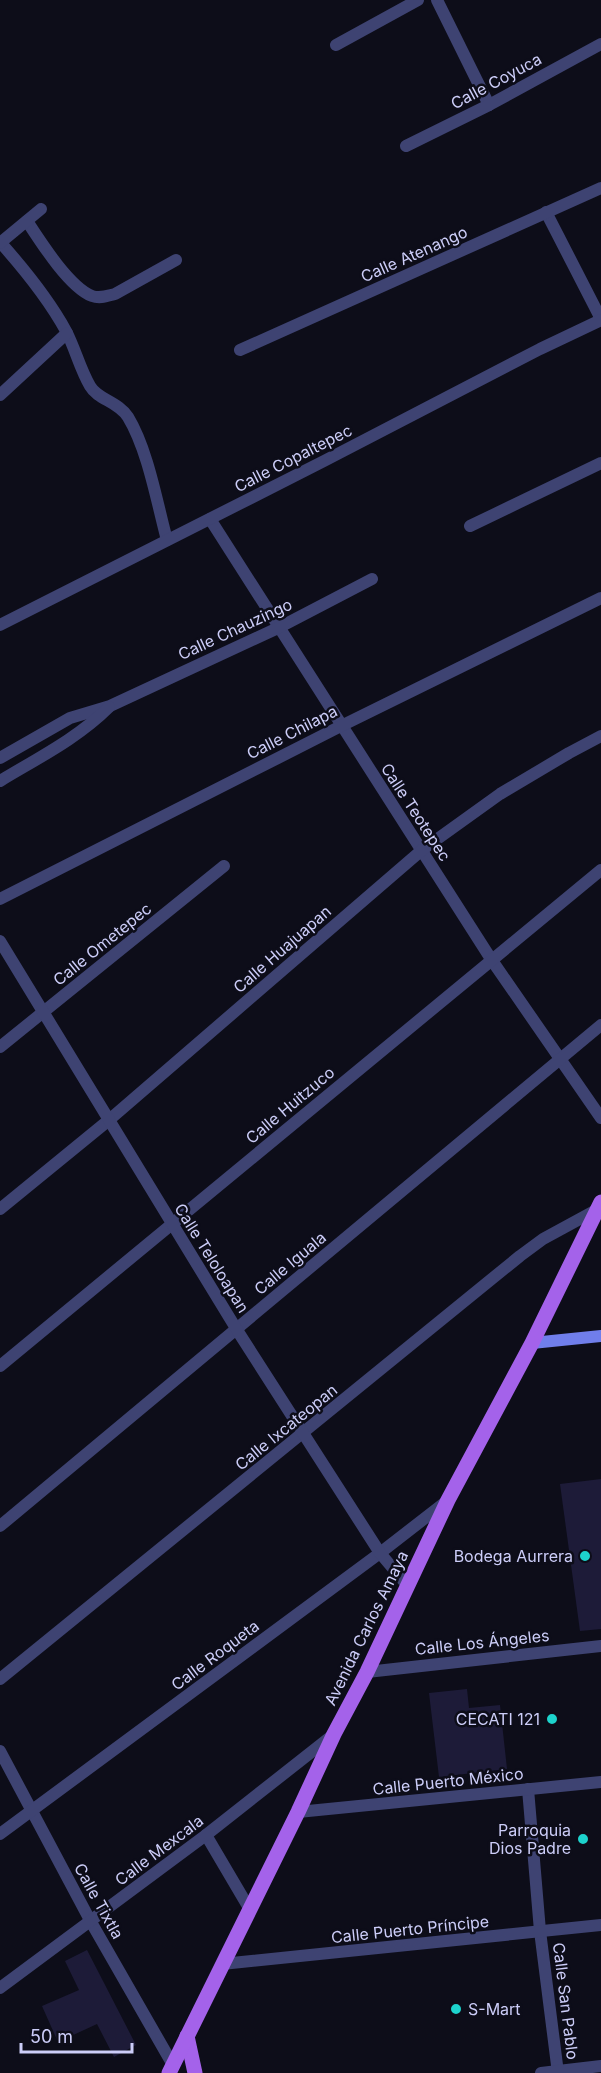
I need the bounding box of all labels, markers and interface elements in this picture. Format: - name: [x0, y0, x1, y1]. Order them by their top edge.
- street label: Calle Coyuca: [447, 49, 545, 113]
- street label: Calle Atenango: [358, 222, 470, 286]
- street label: Calle Copaltepec: [231, 420, 355, 496]
- street label: Calle Chauzingo: [175, 594, 295, 664]
- street label: Calle Chilapa: [243, 701, 341, 763]
- street label: Calle Teotepec: [377, 759, 455, 865]
- street label: Calle Ometepec: [49, 898, 155, 990]
- street label: Calle Huajuapan: [229, 901, 335, 997]
- street label: Calle Huitzuco: [242, 1062, 338, 1148]
- street label: Calle Teloloapan: [170, 1200, 254, 1316]
- street label: Calle Iguala: [250, 1227, 330, 1299]
- street label: Calle Ixcateopan: [231, 1380, 341, 1474]
- place label: Bodega Aurrera: [454, 1546, 573, 1566]
- street label: Avenida Carlos Amaya: [320, 1547, 412, 1709]
- marker: Bodega Aurrera: [578, 1549, 592, 1563]
- street label: Calle Roqueta: [167, 1615, 263, 1695]
- street label: Calle Los Ángeles: [414, 1625, 550, 1659]
- place label: CECATI 121: [456, 1709, 540, 1729]
- marker: CECATI 121: [545, 1712, 559, 1726]
- street label: Calle Puerto México: [372, 1763, 524, 1799]
- street label: Calle Mexcala: [111, 1810, 207, 1890]
- place label: Parroquia Dios Padre: [489, 1820, 571, 1858]
- marker: Parroquia Dios Padre: [576, 1832, 590, 1846]
- street label: Calle Tixtla: [70, 1860, 128, 1942]
- street label: Calle Puerto Príncipe: [330, 1911, 490, 1947]
- street label: Calle San Pablo: [549, 1941, 583, 2061]
- place label: S-Mart: [468, 1999, 521, 2019]
- marker: S-Mart: [449, 2002, 463, 2016]
- scale bar: [21, 2016, 132, 2054]
- text: 50 m: [30, 2026, 73, 2047]

